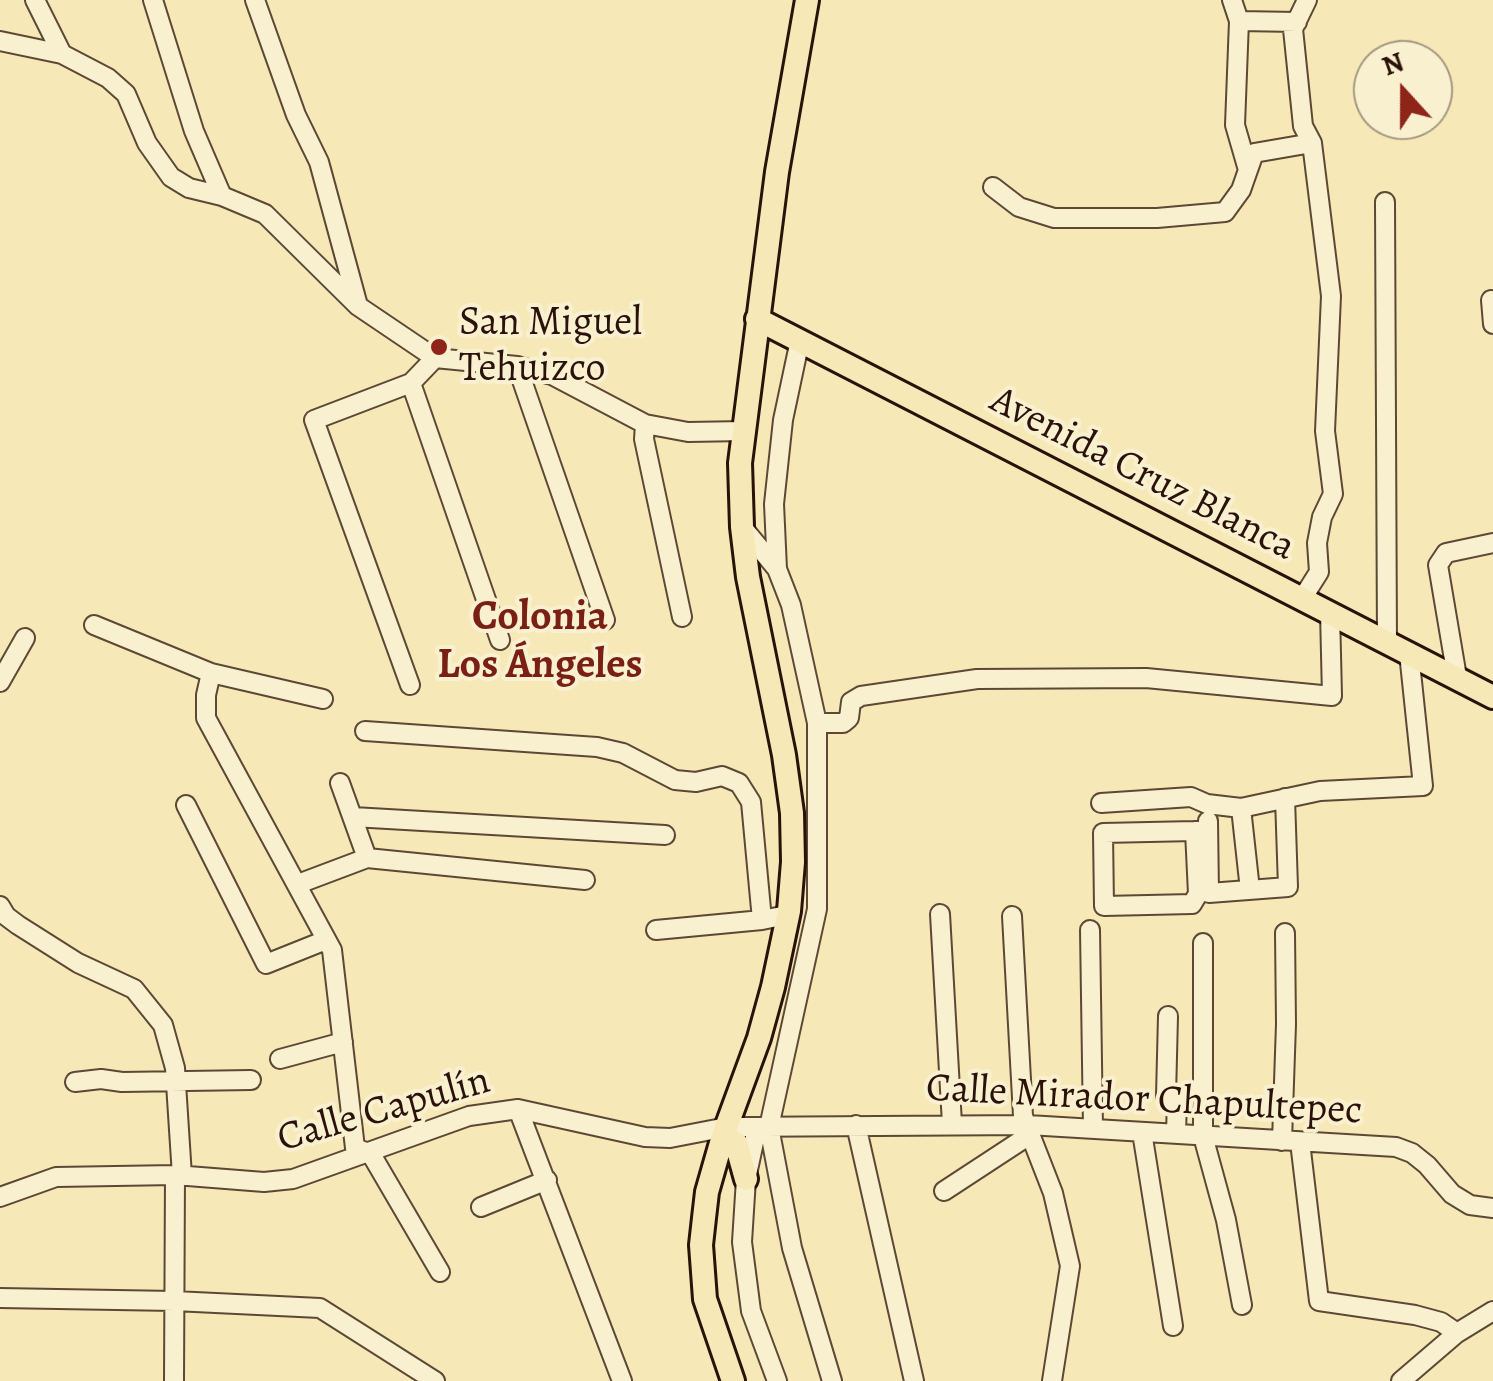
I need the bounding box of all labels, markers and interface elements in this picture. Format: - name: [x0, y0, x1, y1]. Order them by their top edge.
- north arrow: [1353, 40, 1453, 140]
- text: N: [1377, 42, 1409, 85]
- place label: San Miguel Tehuizco: [459, 300, 642, 394]
- marker: San Miguel Tehuizco: [428, 336, 450, 358]
- street label: Avenida Cruz Blanca: [982, 377, 1302, 573]
- district label: Colonia Los Ángeles: [437, 594, 643, 692]
- street label: Calle Capulín: [272, 1058, 496, 1164]
- street label: Calle Mirador Chapultepec: [925, 1066, 1363, 1136]

